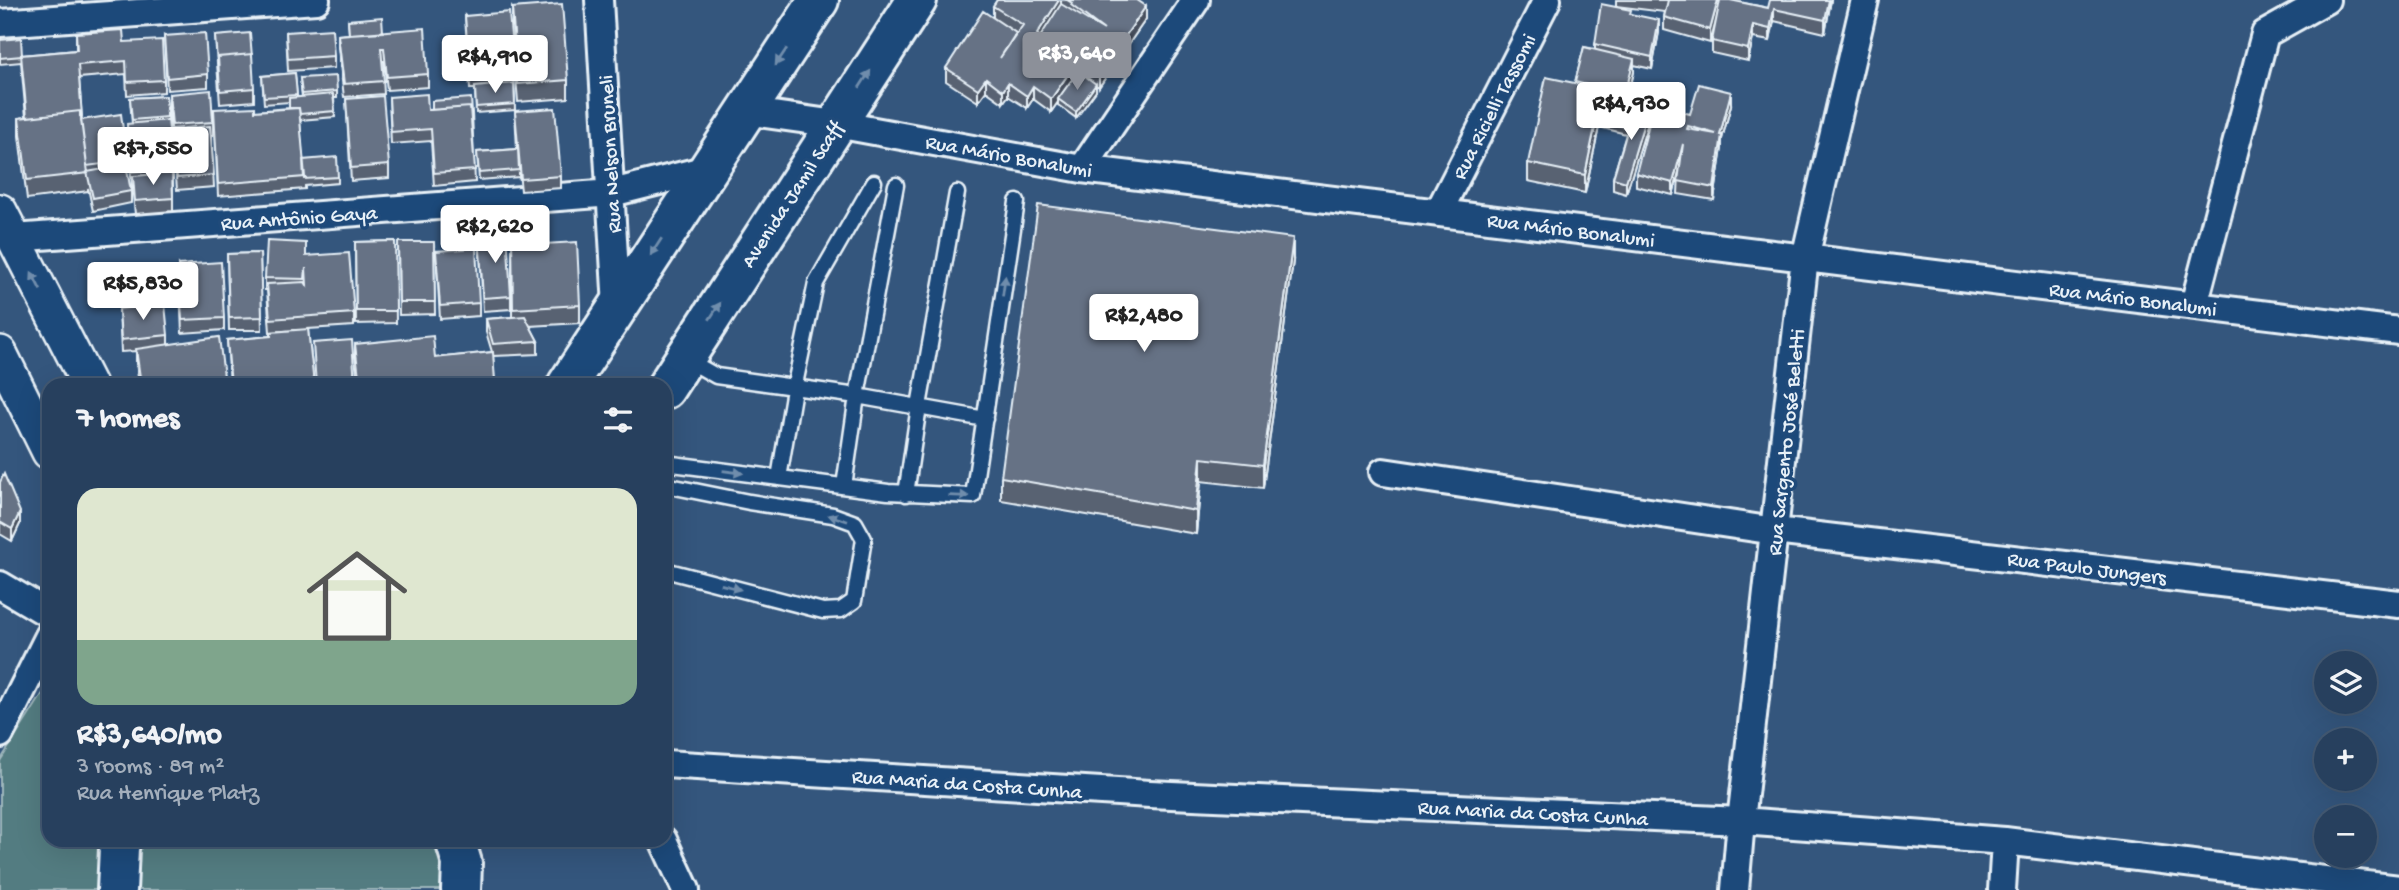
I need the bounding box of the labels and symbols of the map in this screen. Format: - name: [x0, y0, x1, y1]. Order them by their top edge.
- street label: Rua Ricielli Tassomi: [1449, 31, 1544, 185]
- pin: R$3,640: [1012, 32, 1142, 92]
- pin: R$4,910: [430, 36, 560, 95]
- one-way arrow: [774, 48, 788, 66]
- one-way arrow: [859, 69, 872, 89]
- street label: Rua Nelson Bruneli: [596, 74, 629, 233]
- pin: R$4,930: [1566, 82, 1696, 142]
- street label: Avenida Jamil Scaff: [737, 117, 851, 274]
- pin: R$7,550: [88, 128, 218, 187]
- street label: Rua Mário Bonalumi: [923, 131, 1094, 185]
- street label: Rua Antônio Gaya: [220, 202, 380, 238]
- pin: R$2,620: [430, 205, 560, 265]
- street label: Rua Mário Bonalumi: [1485, 210, 1656, 255]
- one-way arrow: [650, 237, 663, 257]
- pin: R$5,830: [78, 262, 208, 322]
- one-way arrow: [30, 270, 42, 290]
- one-way arrow: [999, 274, 1010, 296]
- street label: Rua Mário Bonalumi: [2047, 279, 2218, 324]
- pin: R$2,480: [1079, 294, 1209, 354]
- one-way arrow: [709, 302, 722, 321]
- street label: Rua Sargento José Beletti: [1764, 328, 1813, 557]
- one-way arrow: [722, 466, 744, 477]
- one-way arrow: [948, 490, 970, 501]
- one-way arrow: [828, 512, 849, 523]
- street label: Rua Paulo Jungers: [2006, 548, 2169, 593]
- one-way arrow: [720, 582, 742, 593]
- street label: Rua Maria da Costa Cunha: [851, 766, 1084, 807]
- street label: Rua Maria da Costa Cunha: [1417, 797, 1650, 834]

